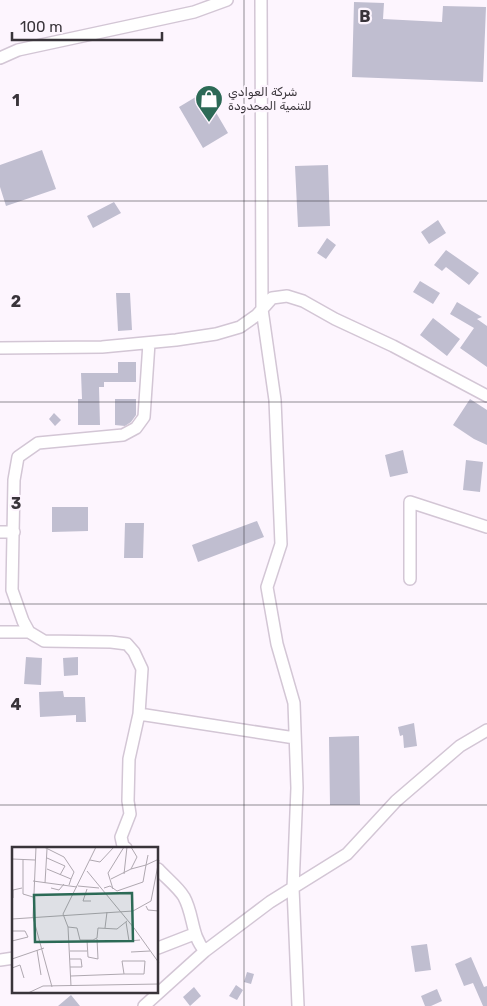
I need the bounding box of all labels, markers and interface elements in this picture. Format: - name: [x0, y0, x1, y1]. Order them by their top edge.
- text: B: [359, 7, 371, 26]
- scale bar: [12, 10, 162, 42]
- text: 100 m: [20, 18, 62, 36]
- shop icon: شركة العوادي للتنمية المحدودة: [194, 84, 224, 123]
- place label: شركة العوادي للتنمية المحدودة: [228, 85, 312, 114]
- text: 1: [12, 91, 20, 110]
- text: 2: [11, 292, 21, 311]
- text: 3: [11, 494, 21, 513]
- text: 4: [11, 695, 22, 714]
- inset map: [12, 847, 159, 994]

